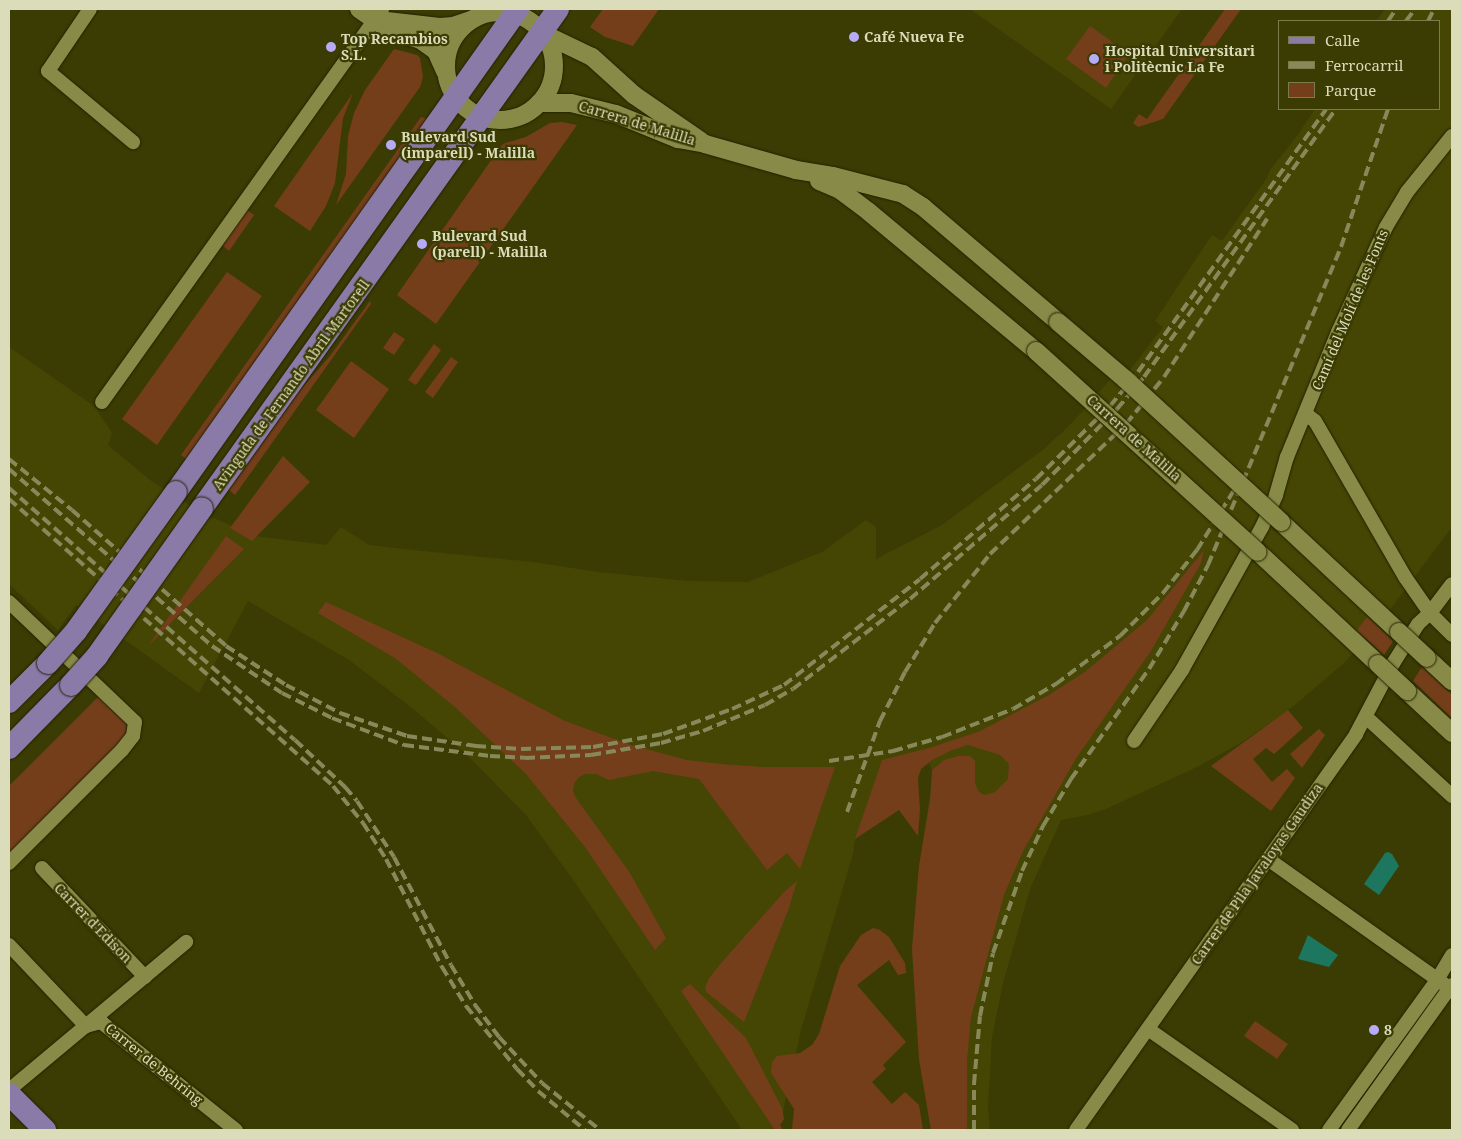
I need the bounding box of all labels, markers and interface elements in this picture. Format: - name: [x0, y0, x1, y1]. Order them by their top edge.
- legend: [1278, 20, 1441, 110]
- place label: Café Nueva Fe: [864, 29, 964, 45]
- text: Calle: [1325, 30, 1360, 50]
- place label: Top Recambios S.L.: [341, 31, 448, 64]
- marker: Café Nueva Fe: [848, 31, 860, 43]
- marker: Top Recambios S.L.: [325, 41, 337, 53]
- place label: Hospital Universitari i Politècnic La Fe: [1105, 43, 1255, 75]
- marker: Hospital Universitari i Politècnic La Fe: [1087, 52, 1101, 66]
- text: Ferrocarril: [1325, 55, 1403, 75]
- text: Parque: [1325, 80, 1376, 100]
- street label: Carrera de Malilla: [577, 97, 697, 149]
- place label: Bulevard Sud (imparell) - Malilla: [401, 129, 535, 162]
- marker: Bulevard Sud (imparell) - Malilla: [385, 139, 397, 151]
- street label: Camí del Molí de les Fonts: [1308, 227, 1392, 393]
- place label: Bulevard Sud (parell) - Malilla: [432, 228, 547, 260]
- marker: Bulevard Sud (parell) - Malilla: [416, 238, 428, 250]
- street label: Avinguda de Fernando Abril Martorell: [209, 277, 373, 493]
- street label: Carrera de Malilla: [1083, 391, 1185, 485]
- street label: Carrer de Pila Javaloyas Gaudiza: [1188, 780, 1326, 968]
- street label: Carrer d'Edison: [51, 880, 135, 966]
- street label: Carrer de Behring: [102, 1020, 206, 1108]
- place label: 8: [1384, 1022, 1392, 1038]
- marker: 8: [1368, 1024, 1380, 1036]

